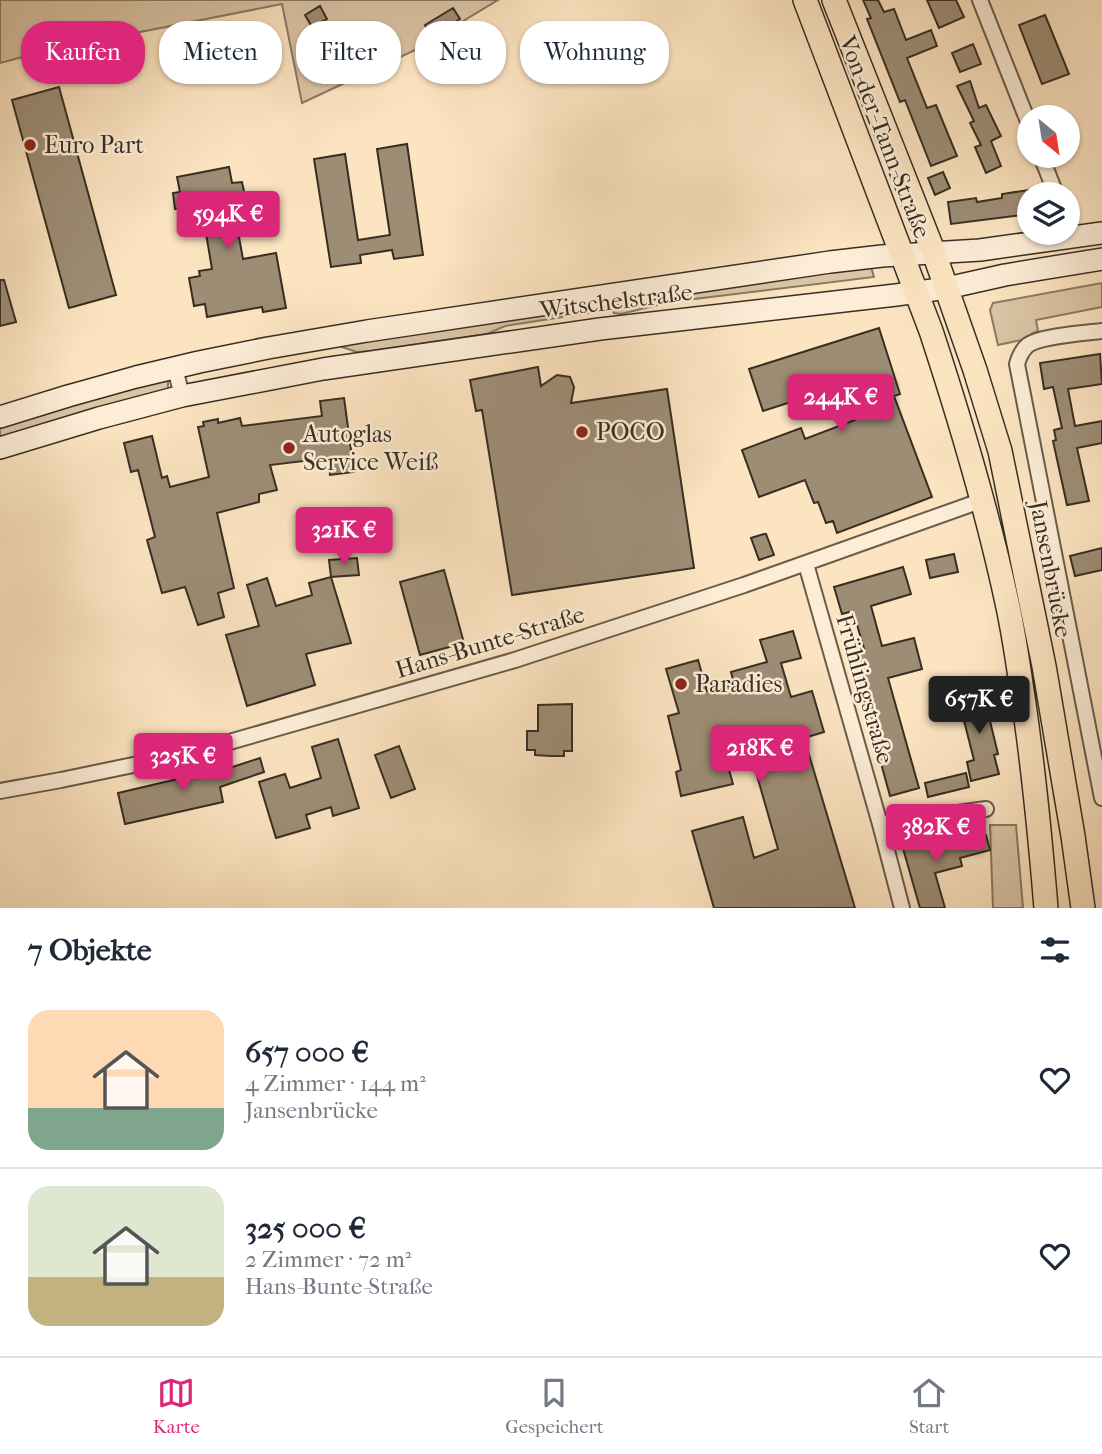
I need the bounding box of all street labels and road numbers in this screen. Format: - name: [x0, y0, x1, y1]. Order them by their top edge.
- street label: Von-der-Tann-Straße: [833, 31, 937, 242]
- street label: Witschelstraße: [537, 278, 694, 324]
- street label: Jansenbrücke: [1024, 496, 1078, 640]
- street label: Hans-Bunte-Straße: [392, 600, 588, 684]
- street label: Frühlingstraße: [830, 611, 900, 767]

